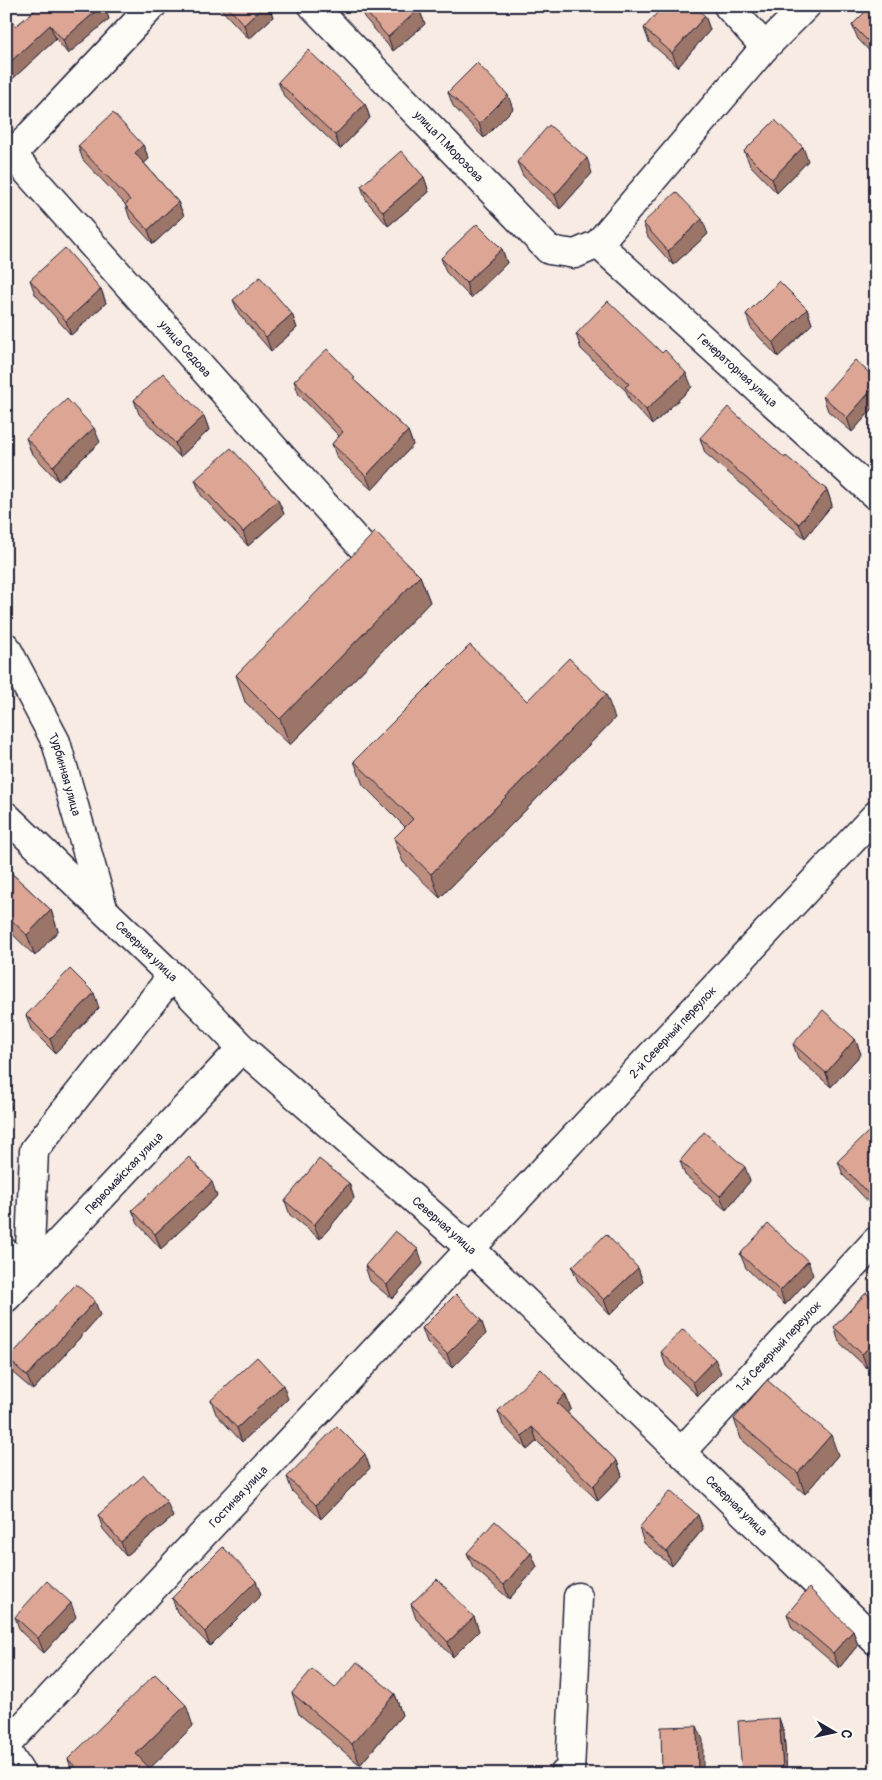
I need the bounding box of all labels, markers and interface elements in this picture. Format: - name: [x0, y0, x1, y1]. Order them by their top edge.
- street label: улица П.Морозова: [410, 107, 487, 185]
- street label: улица Седова: [155, 316, 215, 380]
- street label: Генераторная улица: [694, 330, 781, 411]
- street label: Турбинная улица: [45, 730, 84, 818]
- street label: Северная улица: [112, 918, 181, 985]
- street label: 2-й Северный переулок: [626, 983, 720, 1082]
- street label: Первомайская улица: [82, 1129, 166, 1217]
- street label: Северная улица: [409, 1193, 480, 1258]
- street label: 1-й Северный переулок: [733, 1298, 825, 1395]
- street label: Гостиная улица: [206, 1462, 271, 1531]
- street label: Северная улица: [702, 1472, 771, 1540]
- north arrow: [810, 1708, 860, 1758]
- text: С: [837, 1728, 855, 1740]

